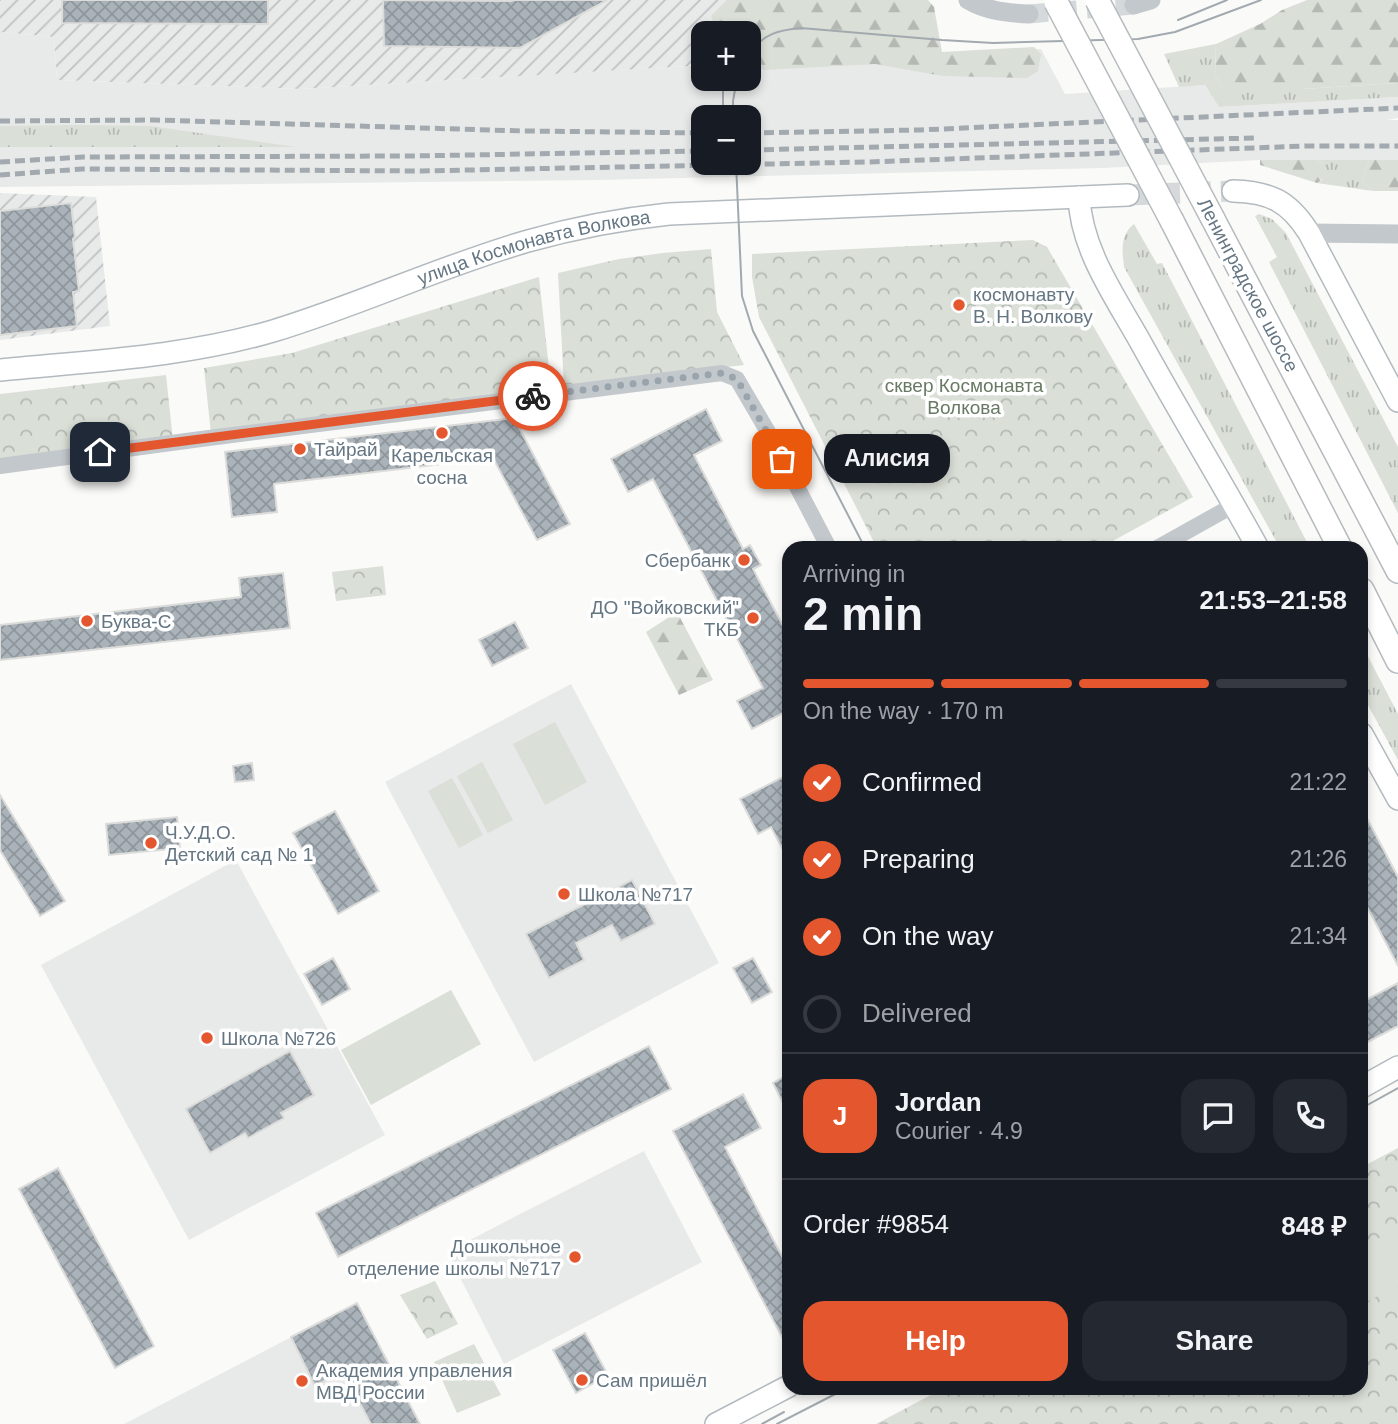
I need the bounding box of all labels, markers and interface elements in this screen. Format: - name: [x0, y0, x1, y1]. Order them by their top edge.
- map controls: [691, 21, 761, 175]
- button: +: [691, 21, 761, 91]
- button: −: [691, 105, 761, 175]
- street label: Ленинградское шоссе: [1193, 195, 1303, 375]
- street label: улица Космонавта Волкова: [414, 206, 652, 289]
- place label: космонавту В. Н. Волкову: [973, 284, 1093, 327]
- marker: космонавту В. Н. Волкову: [951, 297, 967, 313]
- courier: [498, 361, 568, 431]
- park label: сквер Космонавта Волкова: [885, 375, 1044, 418]
- icon: bike: [514, 377, 552, 415]
- pin: [70, 422, 130, 482]
- marker: Карельская сосна: [434, 425, 450, 441]
- pin: [752, 429, 812, 489]
- icon: home: [81, 433, 119, 471]
- callout: Алисия: [824, 434, 950, 484]
- place label: Тайрай: [314, 439, 378, 460]
- icon: bag: [763, 440, 801, 478]
- marker: Тайрай: [292, 441, 308, 457]
- place label: Карельская сосна: [391, 445, 493, 488]
- text: Алисия: [844, 445, 930, 471]
- place label: Сбербанк: [645, 550, 731, 571]
- marker: Сбербанк: [736, 552, 752, 568]
- text: Arriving in: [803, 561, 905, 587]
- text: 21:53–21:58: [1200, 585, 1347, 615]
- text: 2 min: [803, 588, 923, 640]
- place label: ДО "Войковский" ТКБ: [591, 597, 739, 640]
- marker: ДО "Войковский" ТКБ: [745, 610, 761, 626]
- place label: Буква-С: [101, 611, 171, 632]
- marker: Буква-С: [79, 613, 95, 629]
- text: On the way · 170 m: [803, 698, 1004, 724]
- icon: check: [803, 764, 841, 802]
- text: Confirmed: [862, 767, 982, 797]
- text: 21:22: [1289, 769, 1347, 795]
- place label: Ч.У.Д.О. Детский сад № 1: [165, 822, 313, 865]
- marker: Ч.У.Д.О. Детский сад № 1: [143, 835, 159, 851]
- icon: check: [803, 841, 841, 879]
- text: Preparing: [862, 844, 975, 874]
- text: 21:26: [1289, 846, 1347, 872]
- place label: Школа №717: [578, 884, 693, 905]
- marker: Школа №717: [556, 886, 572, 902]
- icon: check: [803, 918, 841, 956]
- text: On the way: [862, 921, 994, 951]
- text: 21:34: [1289, 923, 1347, 949]
- text: Delivered: [862, 998, 972, 1028]
- place label: Школа №726: [221, 1028, 336, 1049]
- marker: Школа №726: [199, 1030, 215, 1046]
- button: chat: [1181, 1079, 1255, 1153]
- button: phone: [1273, 1079, 1347, 1153]
- text: Jordan: [895, 1087, 982, 1117]
- text: J: [833, 1101, 847, 1131]
- text: Courier · 4.9: [895, 1118, 1023, 1144]
- text: Order #9854: [803, 1209, 949, 1239]
- text: 848 ₽: [1281, 1211, 1347, 1241]
- place label: Дошкольное отделение школы №717: [347, 1236, 561, 1279]
- marker: Дошкольное отделение школы №717: [567, 1249, 583, 1265]
- button: Help: [803, 1301, 1068, 1381]
- button: Share: [1082, 1301, 1347, 1381]
- place label: Академия управления МВД России: [316, 1360, 513, 1403]
- place label: Сам пришёл: [596, 1370, 707, 1391]
- marker: Сам пришёл: [574, 1372, 590, 1388]
- marker: Академия управления МВД России: [294, 1373, 310, 1389]

